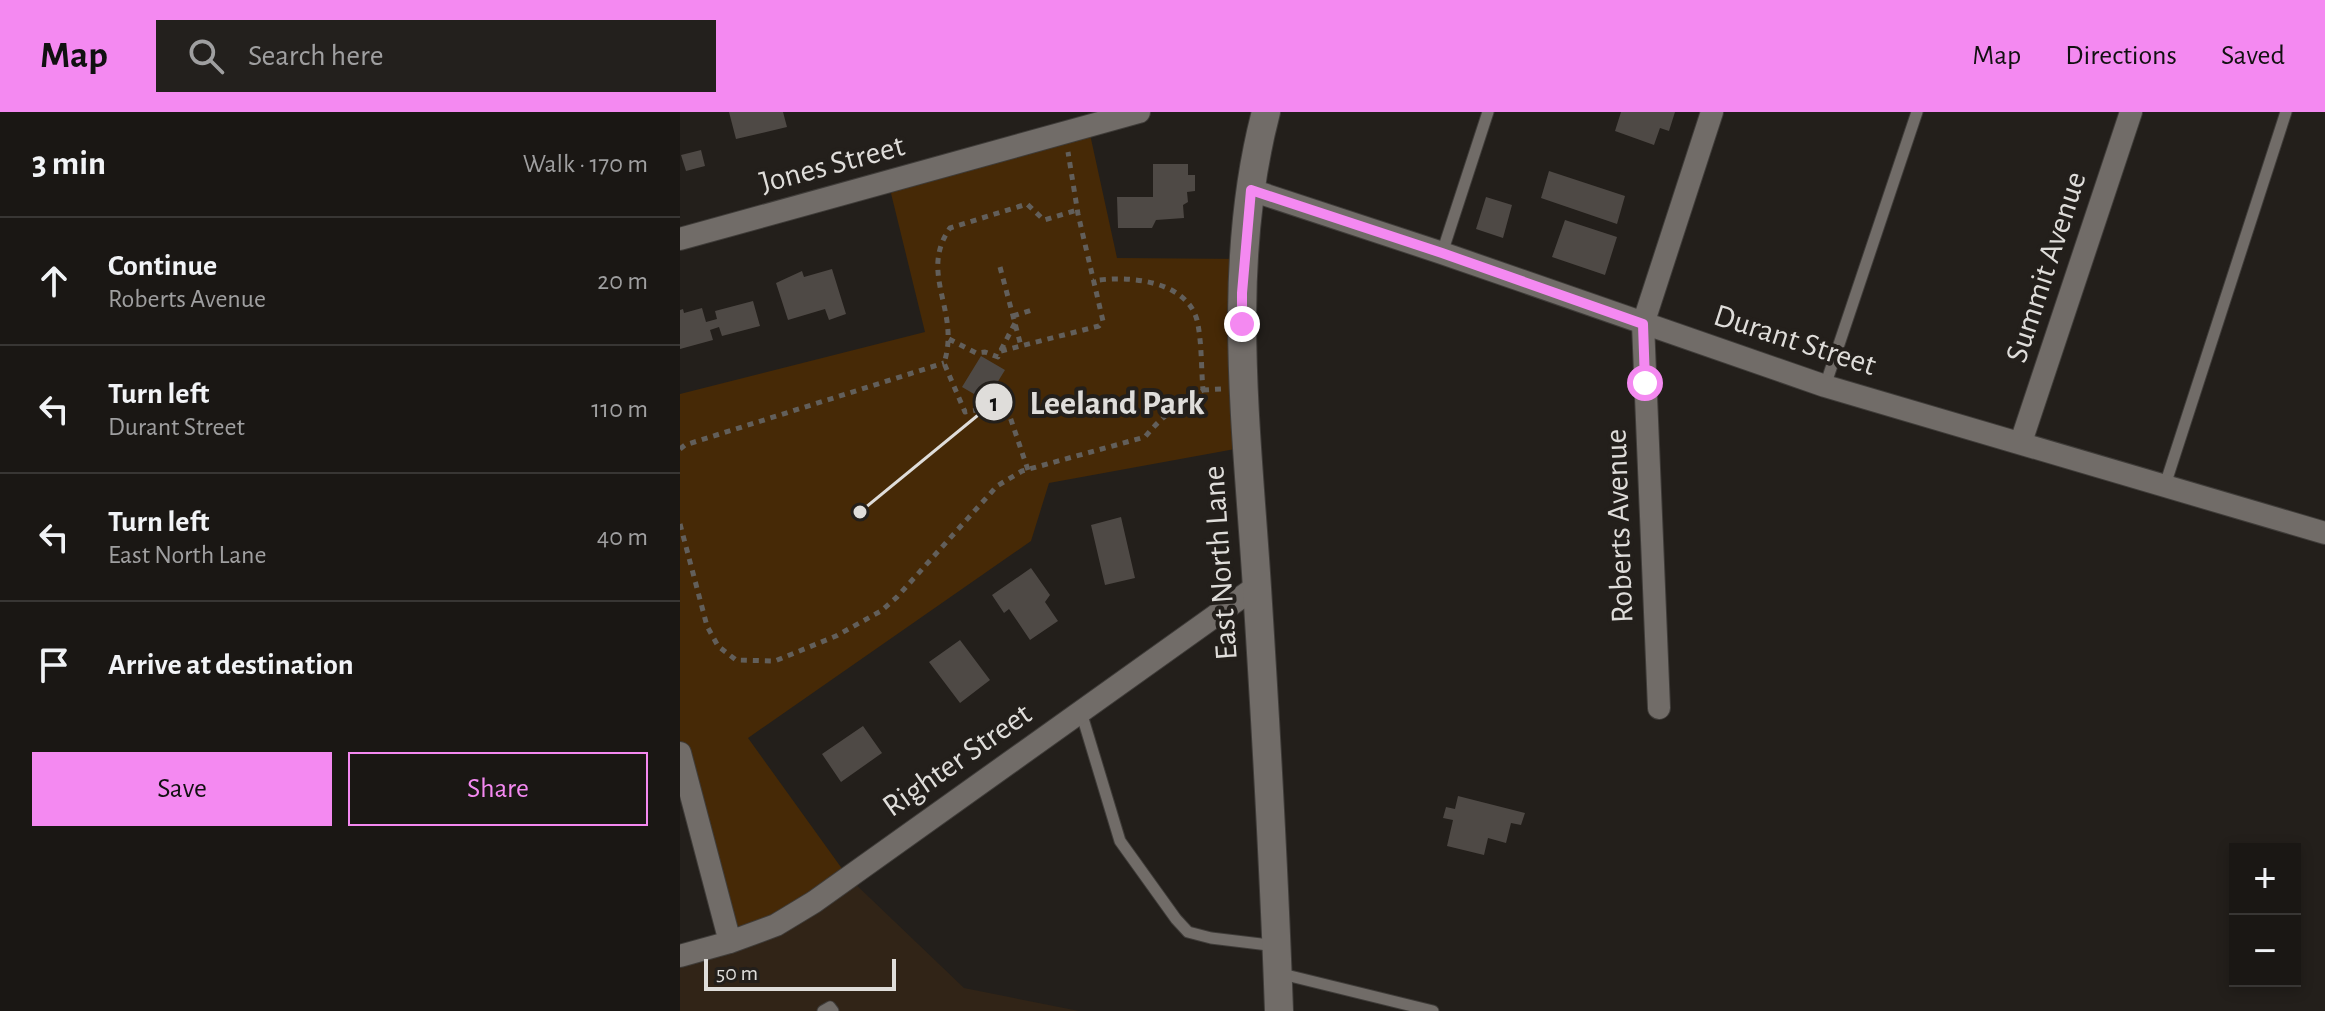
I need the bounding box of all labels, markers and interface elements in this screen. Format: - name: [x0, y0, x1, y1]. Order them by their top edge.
- search box: [156, 20, 716, 92]
- icon: search: [184, 34, 228, 78]
- text: Map: [40, 37, 108, 75]
- text: Search here: [248, 41, 384, 71]
- text: Map: [1972, 42, 2021, 70]
- text: Directions: [2065, 42, 2177, 70]
- text: Saved: [2221, 42, 2285, 70]
- street label: Jones Street: [756, 129, 908, 199]
- text: 3 min: [32, 147, 106, 181]
- text: Walk · 170 m: [523, 151, 648, 177]
- street label: Summit Avenue: [2000, 168, 2092, 366]
- text: Continue: [108, 251, 217, 281]
- icon: ahead: [32, 259, 76, 303]
- text: 20 m: [597, 268, 648, 294]
- text: Roberts Avenue: [108, 286, 266, 312]
- street label: Durant Street: [1710, 299, 1880, 381]
- route end: [1224, 306, 1260, 342]
- route start: [1627, 365, 1663, 401]
- callout: Leeland Park: [974, 373, 1221, 431]
- text: Turn left: [108, 379, 209, 409]
- icon: left: [32, 387, 76, 431]
- text: Leeland Park: [1029, 387, 1205, 421]
- text: 1: [990, 392, 998, 416]
- text: 110 m: [591, 396, 648, 422]
- text: Durant Street: [108, 414, 245, 440]
- street label: Roberts Avenue: [1600, 428, 1638, 624]
- street label: East North Lane: [1197, 465, 1243, 661]
- text: Turn left: [108, 507, 209, 537]
- icon: left: [32, 515, 76, 559]
- text: 40 m: [597, 524, 648, 550]
- text: East North Lane: [108, 542, 266, 568]
- icon: arrive: [32, 643, 76, 687]
- text: Arrive at destination: [108, 650, 354, 680]
- street label: Righter Street: [877, 697, 1037, 823]
- button: Save: [32, 752, 332, 826]
- button: Share: [348, 752, 648, 826]
- map controls: [2229, 843, 2301, 987]
- button: +: [2229, 843, 2301, 915]
- button: −: [2229, 915, 2301, 987]
- scale bar: [704, 955, 896, 991]
- text: 50 m: [716, 962, 758, 984]

